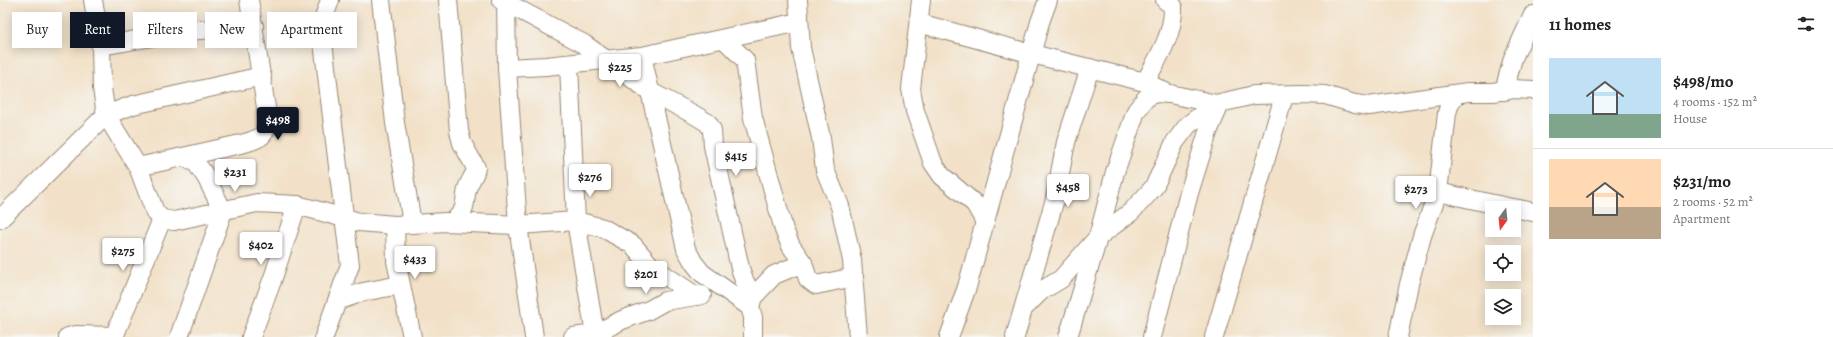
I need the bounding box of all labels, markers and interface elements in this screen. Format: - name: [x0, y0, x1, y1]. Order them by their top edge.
- chip: Buy: [12, 12, 62, 48]
- chip: Rent: [70, 12, 125, 48]
- chip: Filters: [133, 12, 197, 48]
- chip: New: [205, 12, 259, 48]
- chip: Apartment: [267, 12, 357, 48]
- text: 11 homes: [1549, 13, 1611, 36]
- icon: filters: [1795, 13, 1817, 35]
- pin: $225: [596, 54, 644, 88]
- text: $225: [608, 58, 632, 75]
- text: $498/mo: [1673, 70, 1734, 93]
- icon: home: [1581, 74, 1629, 122]
- text: 4 rooms · 152 m²: [1673, 93, 1757, 110]
- pin: $498: [254, 107, 302, 141]
- text: House: [1673, 110, 1707, 127]
- text: $498: [266, 111, 290, 128]
- pin: $415: [712, 143, 760, 177]
- text: $415: [725, 147, 747, 164]
- pin: $231: [211, 159, 259, 193]
- text: $231: [224, 163, 246, 180]
- pin: $276: [566, 164, 614, 198]
- text: $276: [578, 168, 602, 185]
- text: $231/mo: [1673, 170, 1731, 193]
- pin: $458: [1044, 174, 1092, 208]
- icon: home: [1581, 175, 1629, 223]
- pin: $273: [1392, 176, 1440, 210]
- text: $458: [1056, 178, 1080, 195]
- text: $273: [1404, 180, 1428, 197]
- text: 2 rooms · 52 m²: [1673, 193, 1753, 210]
- north arrow: [1485, 201, 1521, 237]
- map controls: [1485, 201, 1521, 325]
- text: Apartment: [1673, 210, 1731, 227]
- pin: $402: [237, 232, 285, 266]
- text: $402: [249, 236, 274, 253]
- pin: $275: [99, 238, 147, 272]
- text: $275: [111, 242, 135, 259]
- button: locate: [1485, 245, 1521, 281]
- pin: $433: [391, 246, 439, 280]
- text: $433: [403, 250, 427, 267]
- pin: $201: [622, 261, 670, 295]
- text: $201: [634, 265, 658, 282]
- button: layers: [1485, 289, 1521, 325]

